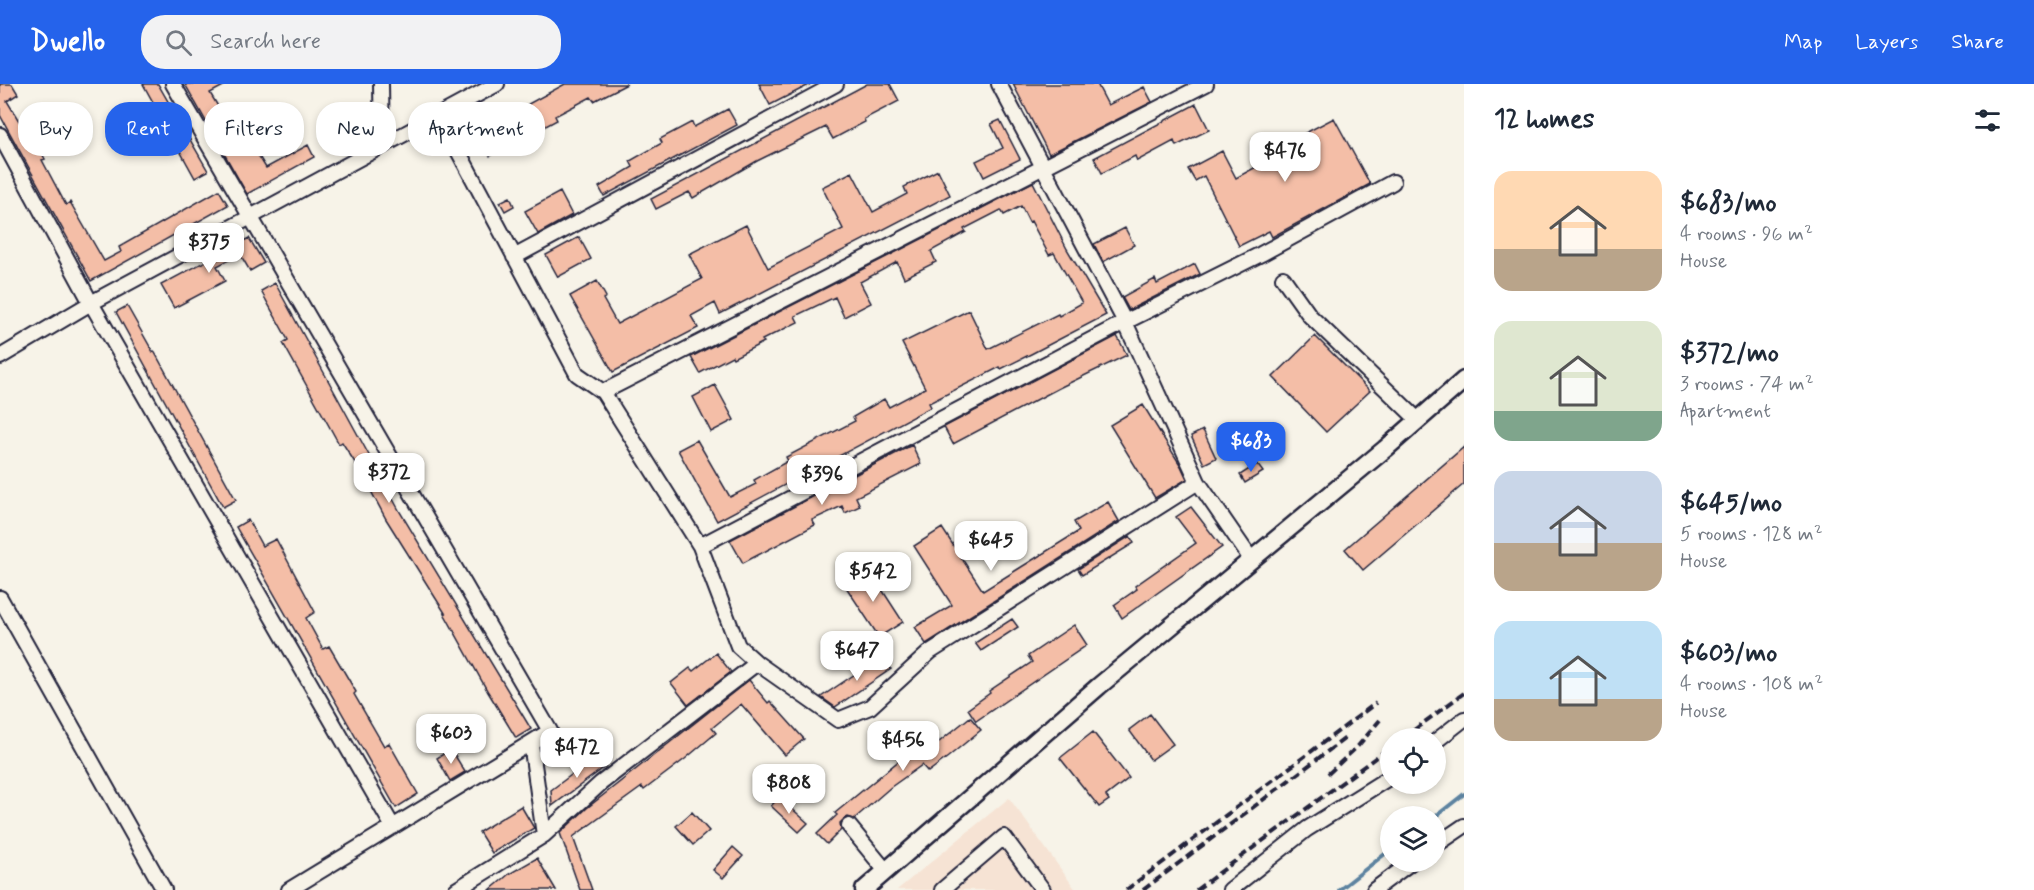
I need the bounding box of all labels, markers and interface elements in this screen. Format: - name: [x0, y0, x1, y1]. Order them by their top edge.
- search box: [141, 15, 561, 69]
- text: Dwello: [30, 24, 105, 61]
- icon: search: [162, 26, 195, 59]
- text: Search here: [210, 28, 321, 56]
- text: Map: [1784, 28, 1822, 56]
- text: Layers: [1855, 28, 1918, 56]
- text: Share: [1951, 28, 2004, 56]
- chip: Buy: [18, 102, 93, 156]
- chip: Rent: [105, 102, 192, 156]
- chip: Filters: [204, 102, 304, 156]
- chip: New: [316, 102, 396, 156]
- chip: Apartment: [408, 102, 545, 156]
- text: 12 homes: [1494, 103, 1594, 137]
- icon: filters: [1971, 104, 2004, 137]
- pin: $476: [1249, 132, 1321, 183]
- text: $476: [1264, 138, 1306, 165]
- text: $683/mo: [1680, 187, 1777, 221]
- icon: home: [1542, 195, 1614, 267]
- text: 4 rooms · 96 m²: [1680, 221, 1813, 248]
- pin: $375: [173, 223, 245, 274]
- text: $375: [188, 229, 230, 256]
- text: House: [1680, 248, 1727, 275]
- text: $372/mo: [1680, 337, 1779, 371]
- icon: home: [1542, 345, 1614, 417]
- text: 3 rooms · 74 m²: [1680, 371, 1814, 398]
- text: Apartment: [1680, 398, 1771, 425]
- pin: $683: [1215, 422, 1287, 473]
- text: $683: [1230, 428, 1272, 455]
- pin: $372: [353, 453, 425, 504]
- pin: $396: [786, 455, 858, 506]
- text: $372: [368, 459, 410, 486]
- text: $396: [801, 461, 843, 488]
- text: $645/mo: [1680, 487, 1782, 521]
- icon: home: [1542, 495, 1614, 567]
- pin: $645: [955, 521, 1027, 572]
- text: 5 rooms · 128 m²: [1680, 521, 1823, 548]
- text: $645: [968, 527, 1014, 554]
- text: House: [1680, 548, 1727, 575]
- pin: $542: [837, 552, 909, 603]
- text: $542: [849, 558, 897, 585]
- pin: $647: [821, 631, 893, 682]
- text: $647: [834, 637, 880, 664]
- text: $603/mo: [1680, 637, 1777, 671]
- icon: home: [1542, 645, 1614, 717]
- text: 4 rooms · 108 m²: [1680, 671, 1823, 698]
- text: House: [1680, 698, 1727, 725]
- pin: $603: [415, 714, 487, 765]
- text: $603: [430, 720, 472, 747]
- pin: $456: [867, 721, 939, 772]
- text: $456: [881, 727, 925, 754]
- pin: $472: [541, 728, 613, 779]
- map controls: [1380, 728, 1446, 872]
- button: locate: [1380, 728, 1446, 794]
- text: $472: [554, 734, 600, 761]
- pin: $808: [753, 764, 825, 815]
- text: $808: [766, 770, 812, 797]
- button: layers: [1380, 806, 1446, 872]

